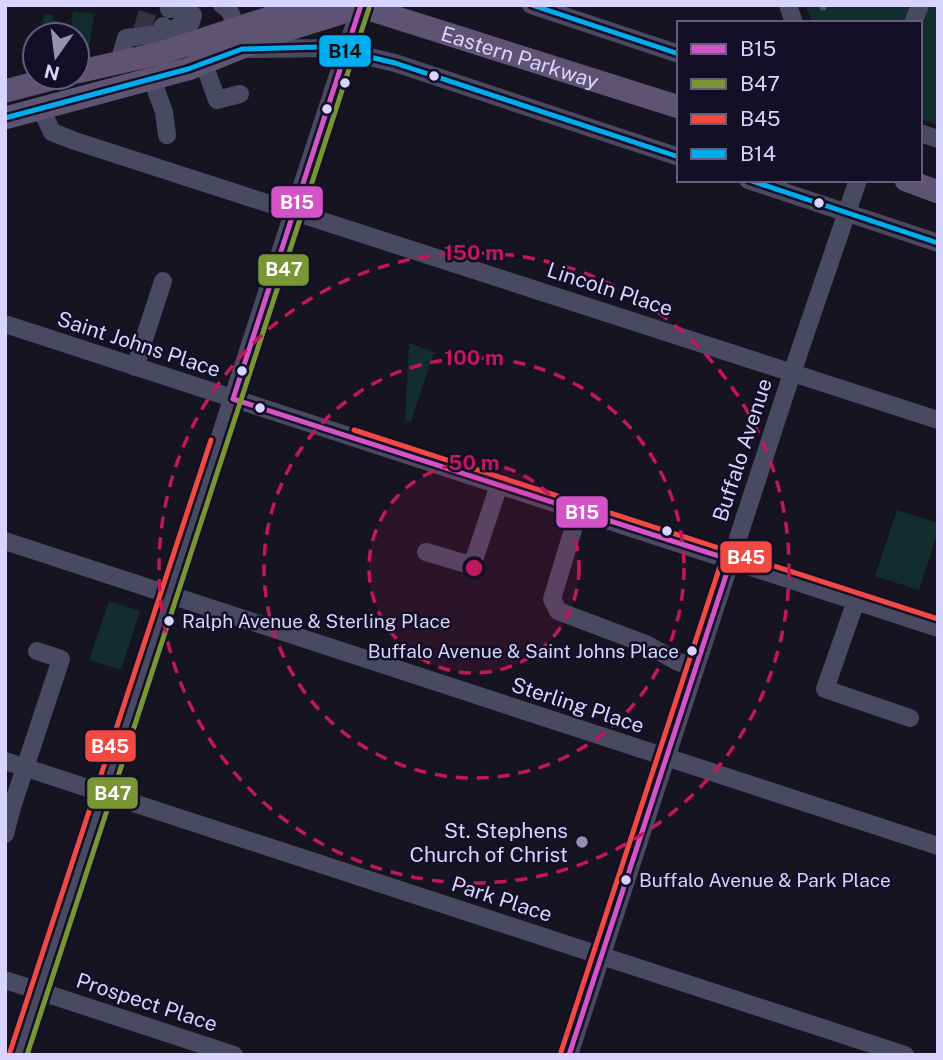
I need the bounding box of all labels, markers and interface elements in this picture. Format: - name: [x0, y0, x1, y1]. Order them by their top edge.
- street label: Eastern Parkway: [438, 20, 602, 93]
- north arrow: [21, 21, 91, 91]
- legend: [677, 21, 922, 182]
- line badge: B14: [318, 34, 372, 68]
- text: B15: [740, 36, 776, 61]
- text: B14: [328, 40, 362, 62]
- text: N: [42, 60, 62, 85]
- unlabelled marker: [427, 69, 441, 83]
- text: B47: [740, 71, 780, 96]
- unlabelled marker: [338, 76, 352, 90]
- unlabelled marker: [320, 102, 334, 116]
- text: B45: [740, 106, 781, 131]
- text: B14: [740, 141, 776, 166]
- line badge: B15: [270, 185, 324, 219]
- text: B15: [280, 191, 314, 213]
- unlabelled marker: [812, 196, 826, 210]
- text: 150 m: [444, 240, 504, 265]
- line badge: B47: [257, 253, 310, 287]
- street label: Lincoln Place: [544, 257, 676, 321]
- text: B47: [265, 258, 303, 280]
- street label: Saint Johns Place: [54, 306, 224, 382]
- text: 100 m: [444, 345, 504, 370]
- unlabelled marker: [235, 364, 249, 378]
- street label: Buffalo Avenue: [707, 375, 777, 525]
- unlabelled marker: [253, 401, 267, 415]
- text: 50 m: [448, 450, 500, 475]
- line badge: B15: [555, 495, 609, 529]
- text: B15: [565, 501, 599, 523]
- unlabelled marker: [660, 524, 674, 538]
- line badge: B45: [719, 540, 773, 574]
- text: B45: [727, 546, 765, 568]
- centre of rings: [462, 556, 486, 580]
- place label: Ralph Avenue & Sterling Place: [182, 610, 450, 632]
- marker: Ralph Avenue & Sterling Place: [162, 614, 176, 628]
- place label: Buffalo Avenue & Saint Johns Place: [368, 640, 679, 662]
- marker: Buffalo Avenue & Saint Johns Place: [685, 644, 699, 658]
- street label: Sterling Place: [509, 672, 647, 738]
- line badge: B45: [84, 729, 137, 763]
- text: B45: [91, 735, 129, 757]
- line badge: B47: [86, 776, 139, 810]
- text: B47: [94, 782, 132, 804]
- place label: St. Stephens Church of Christ: [409, 818, 568, 867]
- marker: St. Stephens Church of Christ: [574, 834, 590, 850]
- place label: Buffalo Avenue & Park Place: [639, 869, 891, 891]
- street label: Park Place: [449, 871, 555, 927]
- marker: Buffalo Avenue & Park Place: [619, 873, 633, 887]
- street label: Prospect Place: [73, 967, 221, 1037]

